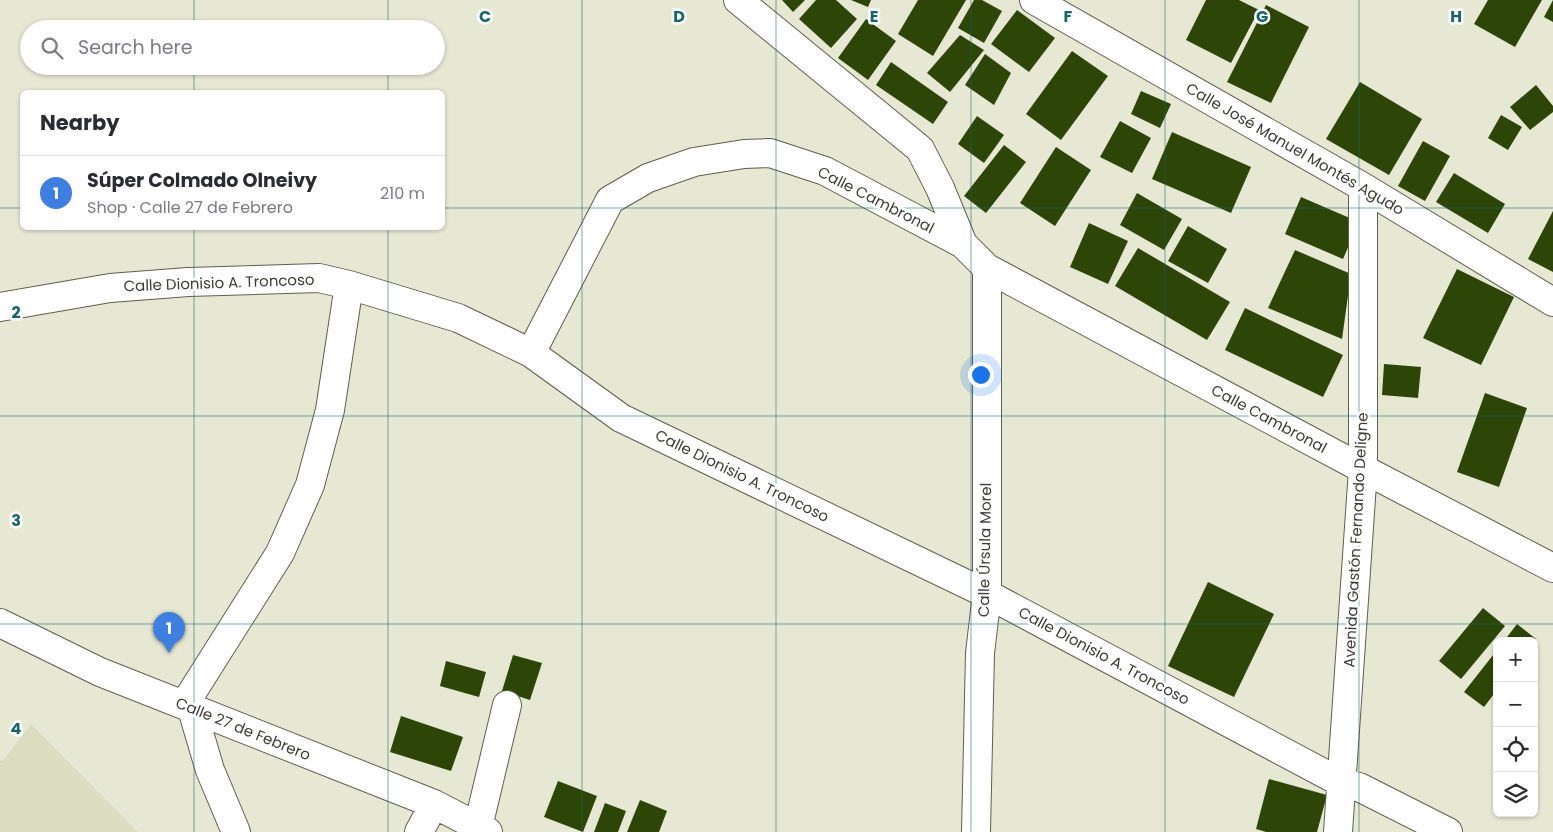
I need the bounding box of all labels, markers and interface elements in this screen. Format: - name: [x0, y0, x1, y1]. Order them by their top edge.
- text: C: [479, 5, 491, 28]
- text: D: [673, 5, 685, 28]
- text: E: [870, 5, 878, 28]
- text: F: [1064, 5, 1073, 28]
- text: G: [1256, 5, 1268, 28]
- text: H: [1450, 5, 1462, 28]
- search box: [20, 20, 445, 75]
- icon: search: [38, 34, 66, 62]
- text: Search here: [78, 34, 192, 61]
- street label: Calle José Manuel Montés Agudo: [1182, 77, 1408, 220]
- text: Nearby: [40, 108, 120, 137]
- street label: Calle Cambronal: [814, 161, 938, 238]
- text: Súper Colmado Olneivy: [87, 167, 317, 194]
- text: 1: [53, 182, 59, 205]
- text: 210 m: [380, 182, 425, 205]
- text: Shop · Calle 27 de Febrero: [87, 196, 293, 219]
- street label: Calle Dionisio A. Troncoso: [123, 269, 315, 296]
- text: 2: [11, 301, 21, 324]
- your location: [968, 362, 994, 388]
- street label: Calle Cambronal: [1208, 379, 1331, 458]
- street label: Avenida Gastón Fernando Deligne: [1338, 412, 1373, 668]
- street label: Calle Dionisio A. Troncoso: [652, 424, 833, 527]
- street label: Calle Úrsula Morel: [973, 483, 996, 617]
- text: 3: [11, 509, 21, 532]
- street label: Calle Dionisio A. Troncoso: [1015, 601, 1193, 710]
- pin: 1: [153, 612, 185, 653]
- map controls: [1493, 637, 1538, 817]
- button: +: [1493, 637, 1538, 682]
- button: −: [1493, 682, 1538, 727]
- street label: Calle 27 de Febrero: [173, 692, 314, 765]
- text: 4: [11, 717, 22, 740]
- button: locate: [1493, 727, 1538, 772]
- button: layers: [1493, 772, 1538, 817]

